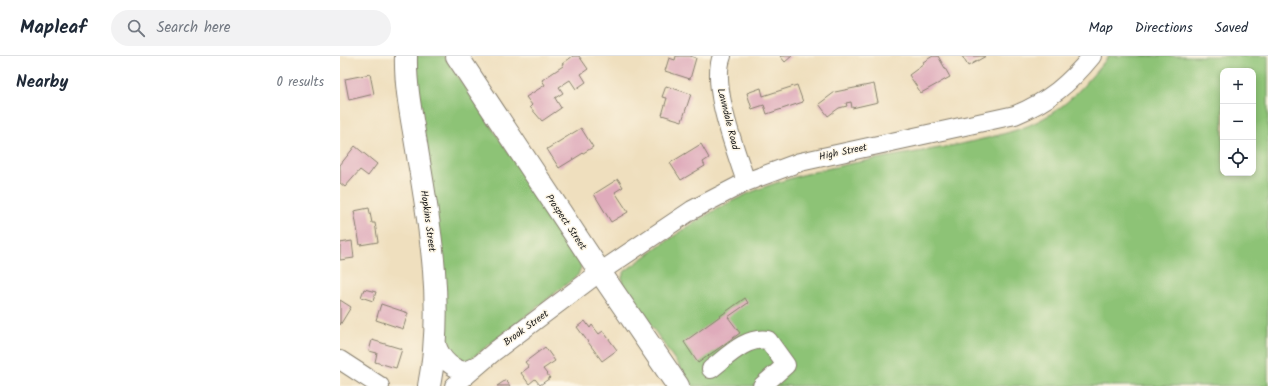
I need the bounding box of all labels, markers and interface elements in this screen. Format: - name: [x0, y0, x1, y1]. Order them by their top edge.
- search box: [111, 10, 391, 46]
- text: Mapleaf: [20, 13, 87, 43]
- text: Search here: [157, 16, 231, 40]
- icon: search: [125, 17, 147, 39]
- text: Map: [1088, 17, 1113, 39]
- text: Directions: [1135, 17, 1193, 39]
- text: Saved: [1215, 17, 1248, 39]
- map controls: [1220, 68, 1256, 176]
- button: +: [1220, 68, 1256, 104]
- text: Nearby: [16, 69, 68, 96]
- text: 0 results: [277, 72, 324, 93]
- street label: Lawndale Road: [713, 87, 744, 152]
- button: −: [1220, 104, 1256, 140]
- street label: High Street: [818, 139, 869, 165]
- button: locate: [1220, 140, 1256, 176]
- street label: Hopkins Street: [416, 189, 440, 253]
- street label: Prospect Street: [541, 191, 591, 253]
- street label: Brook Street: [500, 306, 552, 350]

